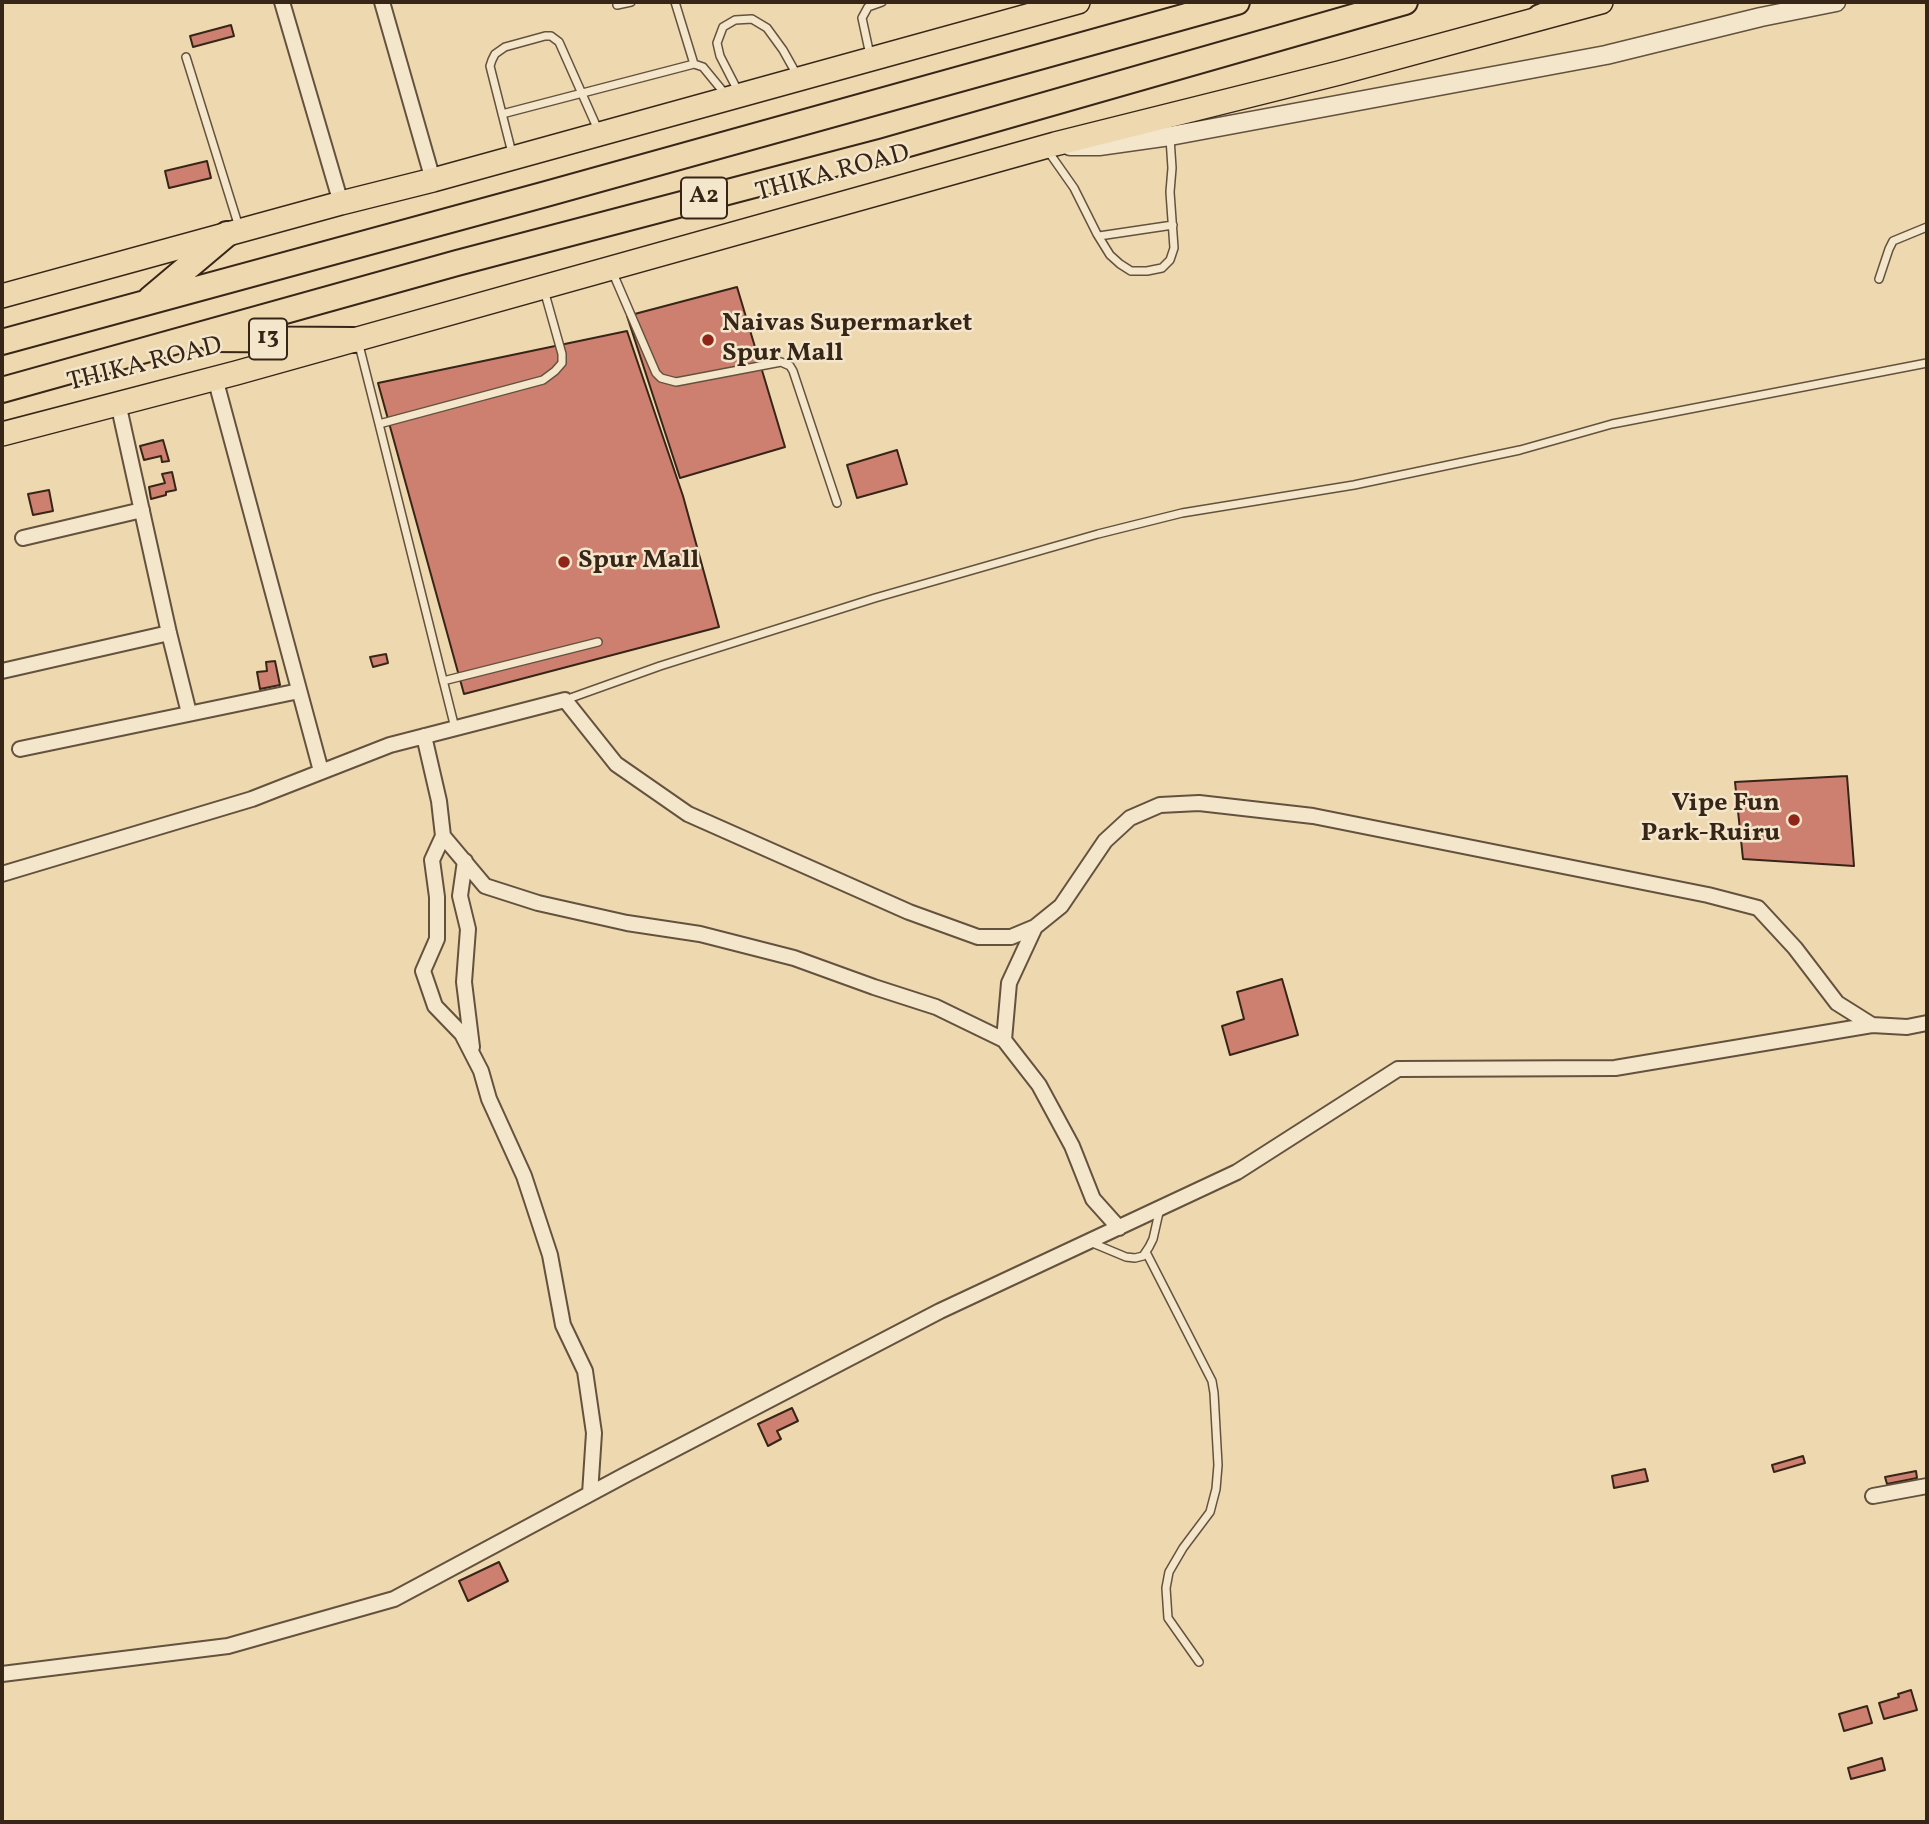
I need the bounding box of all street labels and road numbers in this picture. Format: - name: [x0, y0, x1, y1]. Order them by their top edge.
- street label: THIKA ROAD: [753, 139, 913, 211]
- road number: A2: [681, 178, 727, 218]
- road number: 13: [249, 318, 287, 360]
- street label: THIKA ROAD: [65, 332, 225, 400]

